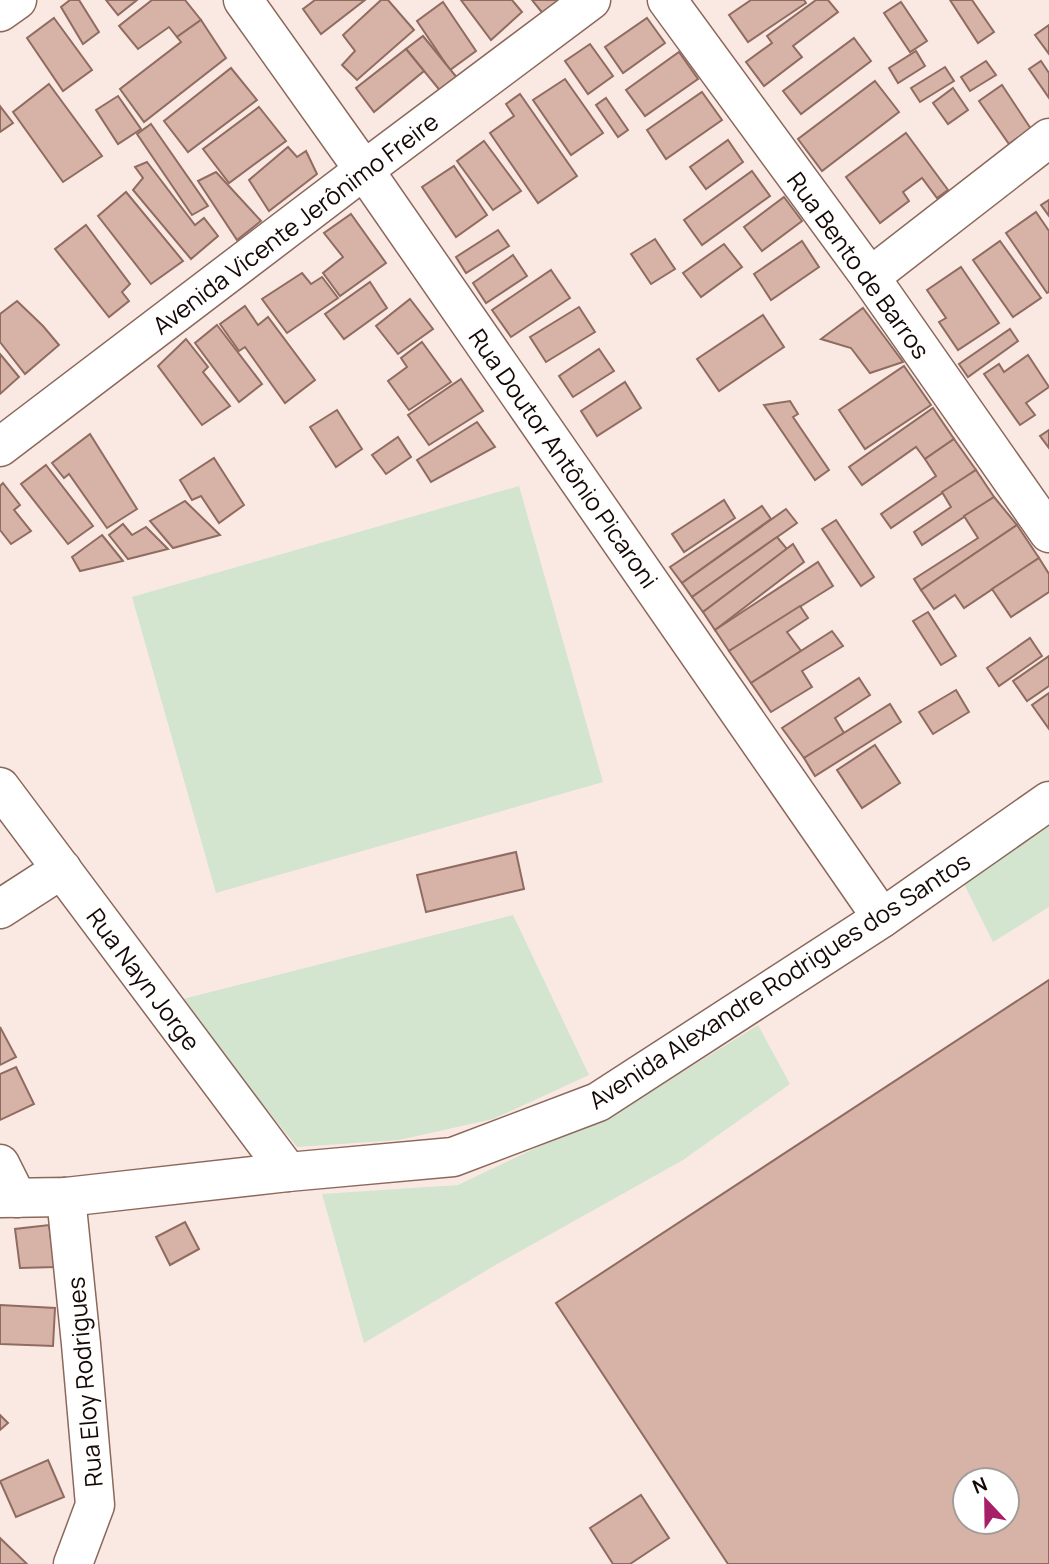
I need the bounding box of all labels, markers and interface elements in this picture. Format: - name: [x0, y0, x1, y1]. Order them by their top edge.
- street label: Avenida Vicente Jerônimo Freire: [145, 105, 445, 341]
- street label: Rua Bento de Barros: [780, 165, 938, 365]
- street label: Rua Doutor Antônio Picaroni: [462, 322, 666, 594]
- street label: Avenida Alexandre Rodrigues dos Santos: [582, 844, 976, 1116]
- street label: Rua Nayn Jorge: [80, 901, 208, 1057]
- street label: Rua Eloy Rodrigues: [58, 1276, 110, 1488]
- north arrow: [951, 1466, 1021, 1536]
- text: N: [968, 1471, 991, 1500]

